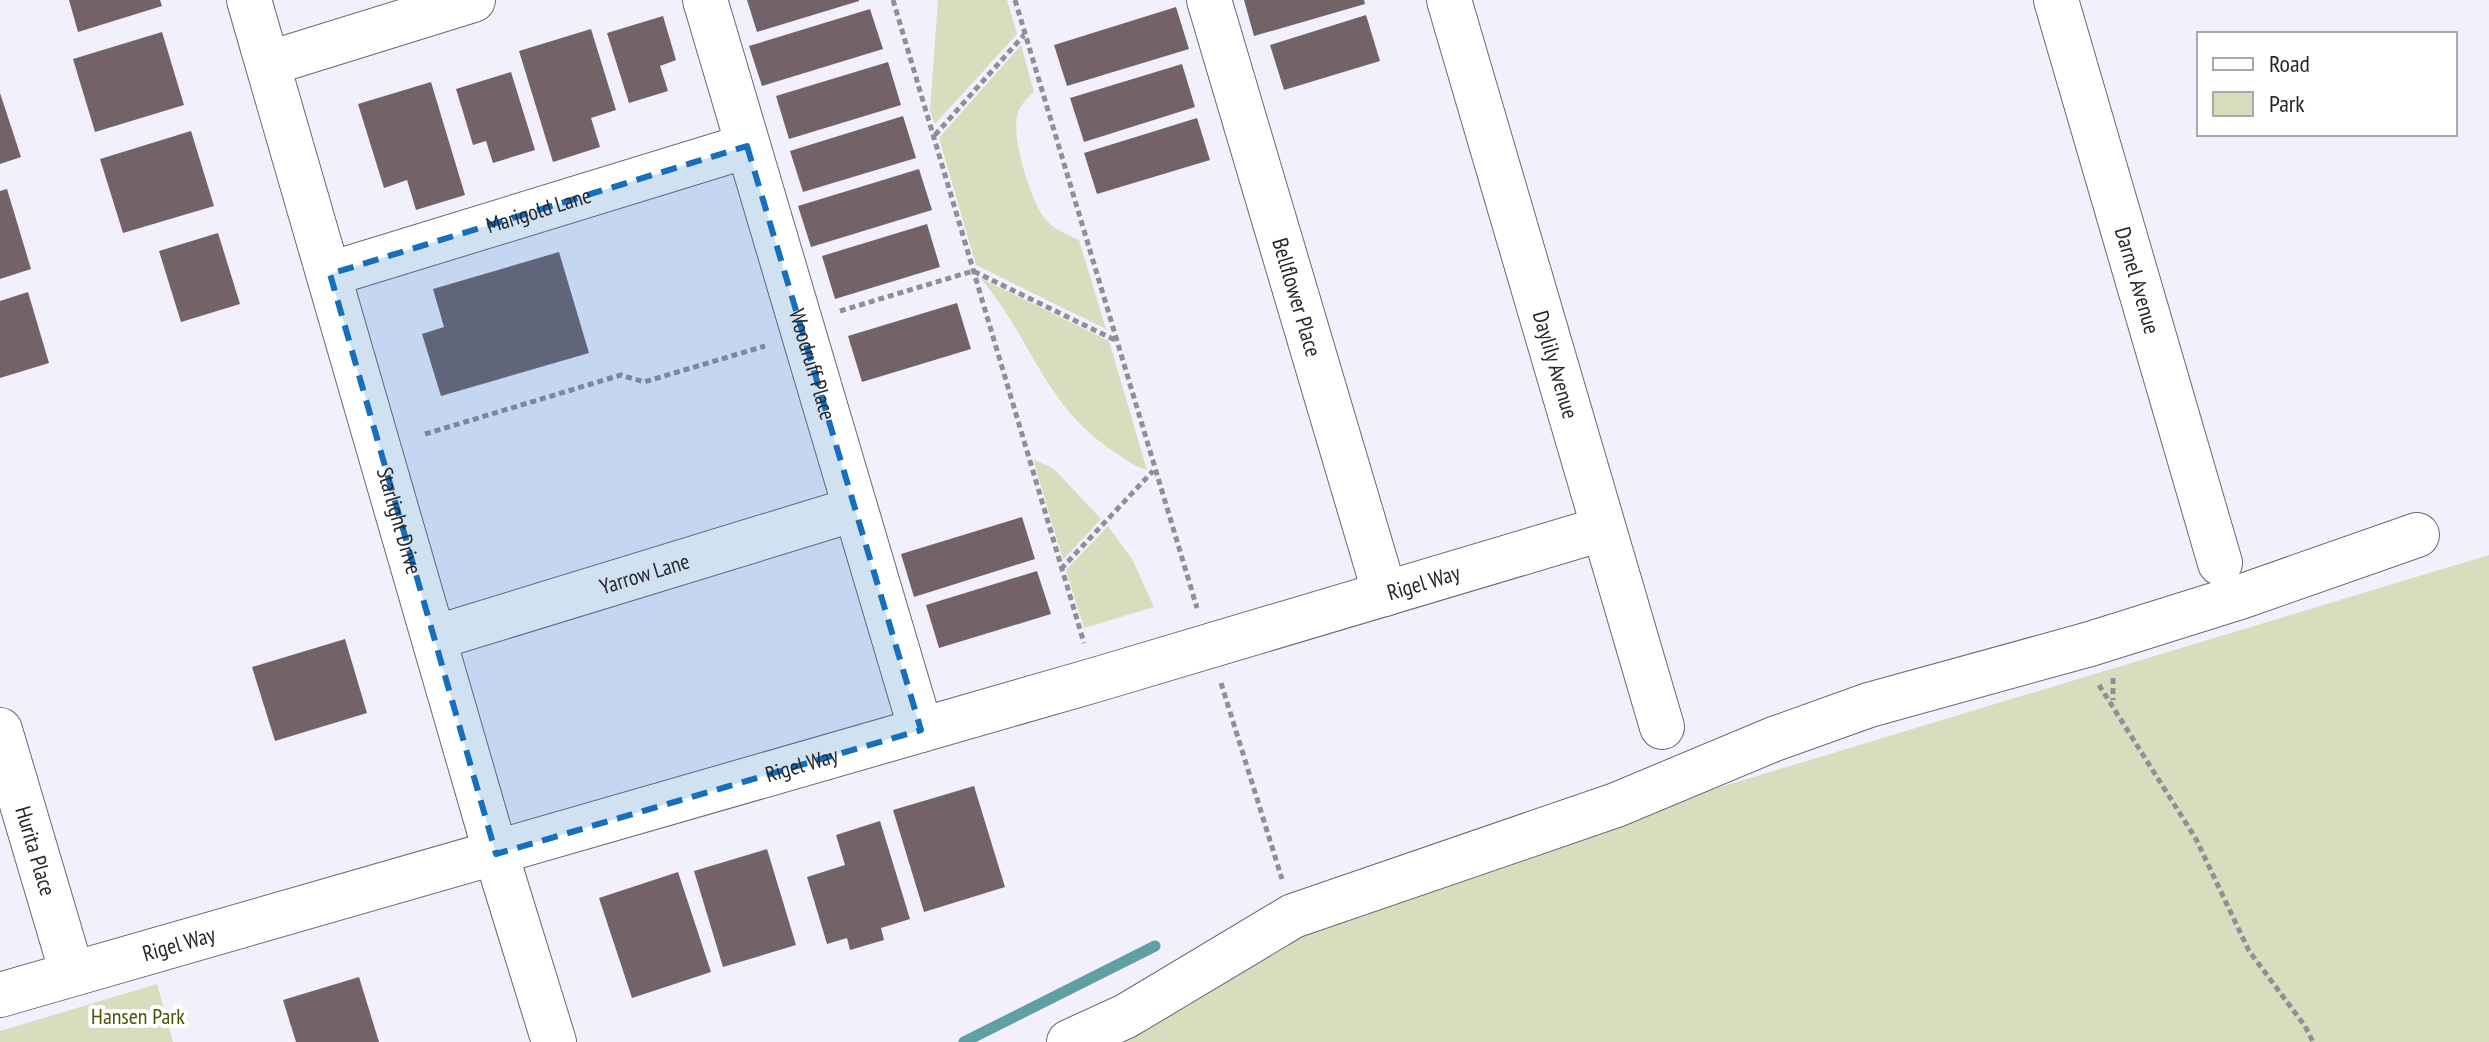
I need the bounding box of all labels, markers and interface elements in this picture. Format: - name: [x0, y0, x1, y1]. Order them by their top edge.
- legend: [2197, 32, 2457, 136]
- text: Road: [2269, 48, 2310, 79]
- text: Park: [2269, 88, 2305, 119]
- street label: Marigold Lane: [482, 181, 594, 239]
- street label: Darnel Avenue: [2109, 224, 2167, 337]
- street label: Bellflower Place: [1266, 235, 1328, 360]
- street label: Woodruff Place: [783, 305, 842, 423]
- street label: Daylily Avenue: [1527, 307, 1585, 422]
- street label: Starlight Drive: [371, 464, 428, 577]
- street label: Yarrow Lane: [596, 547, 693, 600]
- street label: Rigel Way: [1384, 558, 1464, 606]
- street label: Rigel Way: [762, 740, 842, 788]
- street label: Hurita Place: [9, 803, 62, 899]
- street label: Rigel Way: [139, 920, 219, 967]
- park label: Hansen Park: [91, 1002, 185, 1030]

